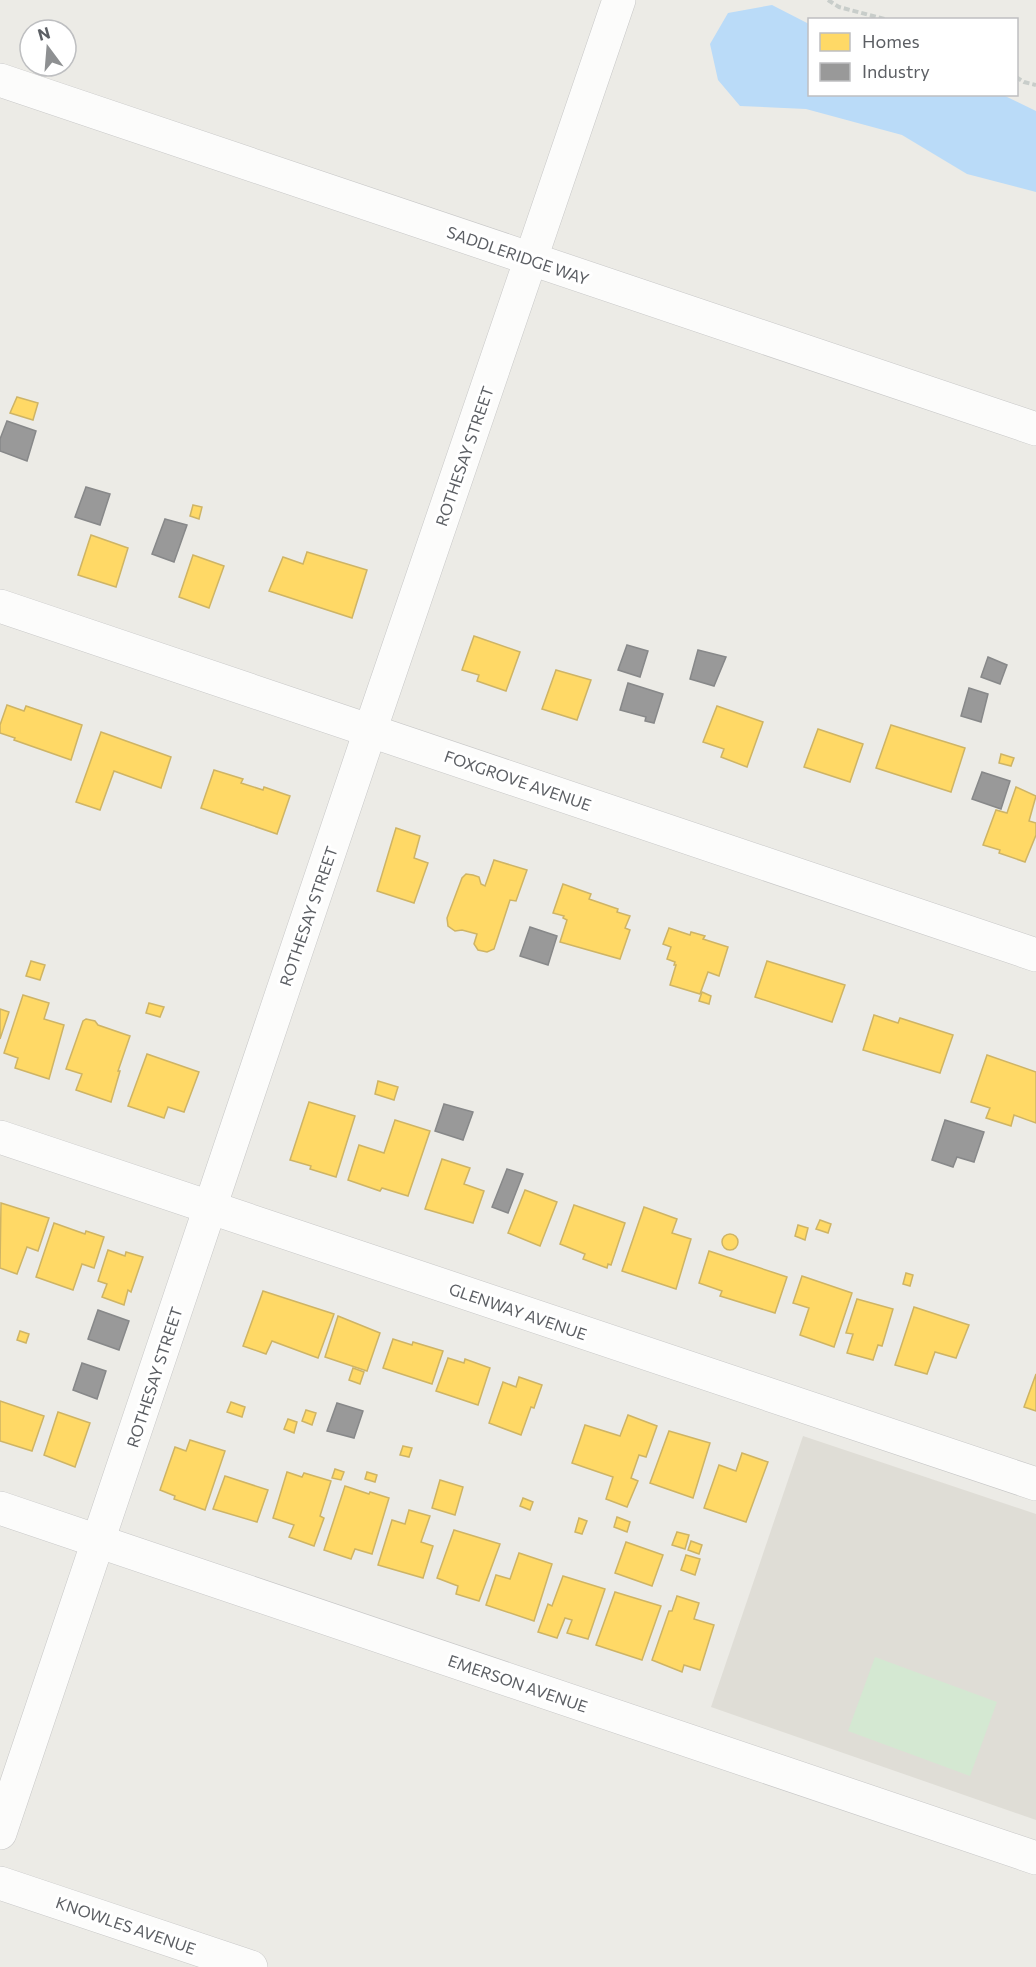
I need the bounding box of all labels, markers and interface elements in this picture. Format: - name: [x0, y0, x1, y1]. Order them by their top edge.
- north arrow: [18, 18, 78, 78]
- legend: [808, 18, 1018, 96]
- text: N: [35, 22, 52, 44]
- text: Homes: [862, 30, 920, 52]
- text: Industry: [862, 60, 930, 82]
- street label: SADDLERIDGE WAY: [444, 222, 592, 288]
- street label: ROTHESAY STREET: [431, 384, 497, 528]
- street label: FOXGROVE AVENUE: [442, 746, 594, 814]
- street label: ROTHESAY STREET: [275, 844, 341, 988]
- street label: GLENWAY AVENUE: [447, 1279, 589, 1343]
- street label: ROTHESAY STREET: [122, 1304, 186, 1450]
- street label: EMERSON AVENUE: [446, 1650, 590, 1716]
- street label: KNOWLES AVENUE: [54, 1892, 198, 1958]

